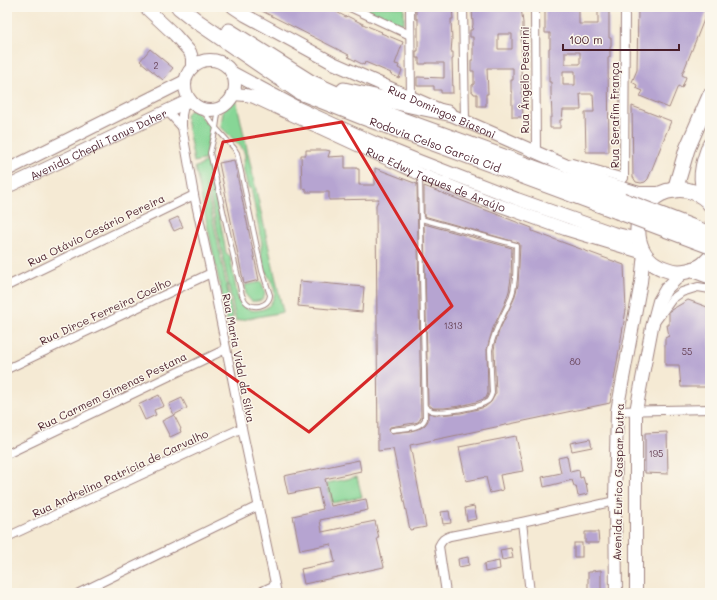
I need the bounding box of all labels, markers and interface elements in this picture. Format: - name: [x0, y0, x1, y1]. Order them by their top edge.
- street label: Rua Ângelo Pesarini: [517, 26, 532, 134]
- scale bar: [563, 26, 679, 52]
- text: 100 m: [569, 31, 603, 47]
- house number: 2: [153, 60, 159, 71]
- street label: Rua Serafim França: [607, 62, 622, 168]
- street label: Rua Domingos Biasoni: [386, 81, 498, 141]
- street label: Avenida Chepli Tanus Daher: [27, 105, 169, 183]
- street label: Rodovia Celso Garcia Cid: [368, 113, 503, 175]
- street label: Rua Edwy Taques de Araújo: [364, 143, 508, 215]
- street label: Rua Otávio Cesário Pereira: [25, 190, 167, 270]
- street label: Rua Dirce Ferreira Coelho: [37, 274, 174, 348]
- street label: Rua Maria Vidal da Silva: [219, 292, 259, 424]
- house number: 1313: [444, 320, 462, 331]
- house number: 55: [682, 346, 692, 357]
- street label: Rua Carmem Gimenas Pestana: [35, 348, 189, 434]
- house number: 80: [570, 356, 581, 367]
- street label: Avenida Eurico Gaspar Dutra: [609, 403, 627, 561]
- street label: Rua Andrelina Patrícia de Carvalho: [30, 425, 211, 520]
- house number: 195: [649, 448, 663, 459]

